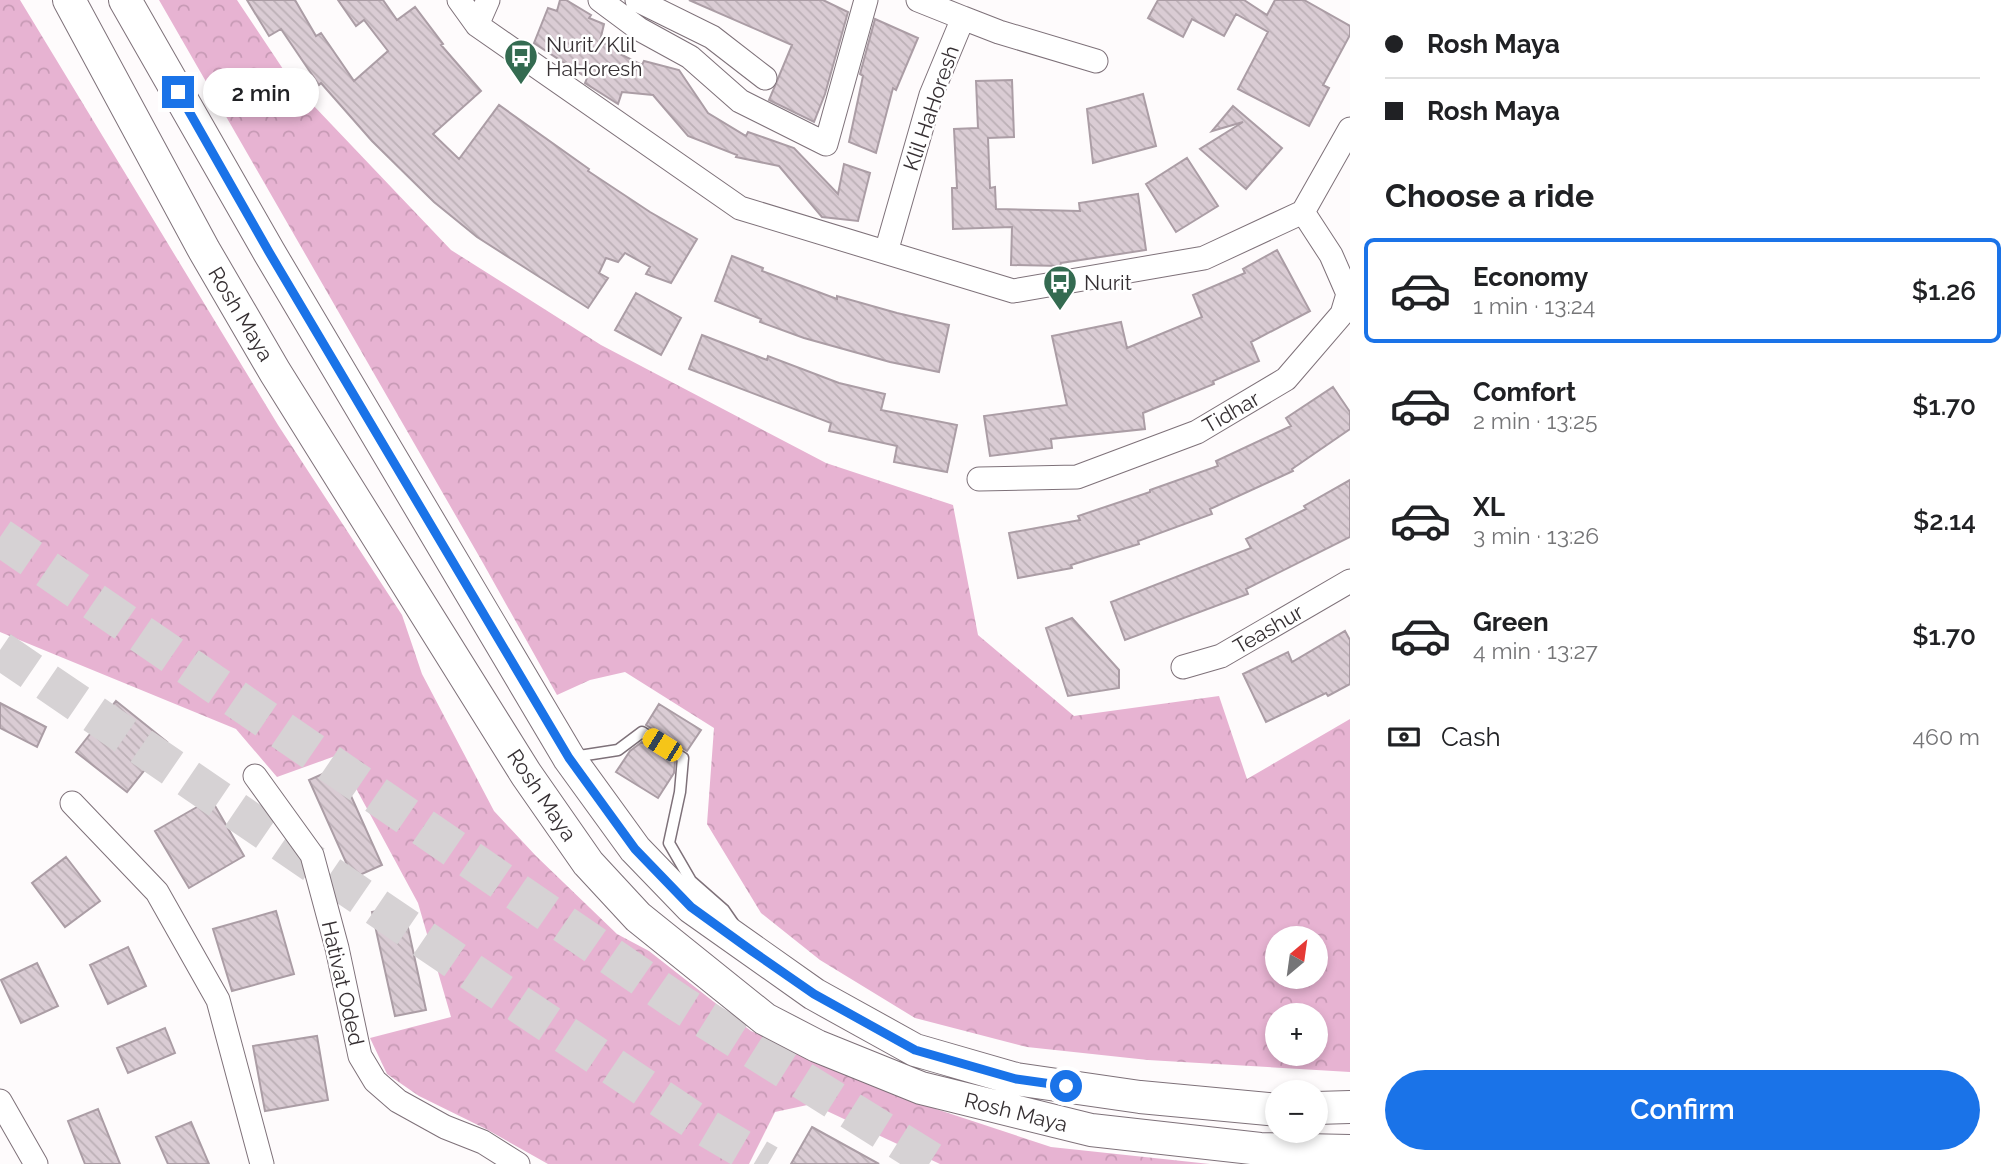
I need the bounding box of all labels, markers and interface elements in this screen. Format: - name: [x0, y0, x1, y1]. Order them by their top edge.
- text: Rosh Maya: [1427, 29, 1560, 59]
- place label: Nurit/Klil HaHoresh: [546, 32, 642, 81]
- bus stop icon: Nurit/Klil HaHoresh: [502, 37, 540, 86]
- street label: Klil HaHoresh: [898, 42, 964, 174]
- callout: 2 min: [202, 68, 318, 116]
- route end: [162, 76, 194, 108]
- text: 2 min: [232, 79, 290, 106]
- text: Rosh Maya: [1427, 96, 1560, 126]
- text: Choose a ride: [1385, 177, 1594, 214]
- icon: car: [1389, 259, 1452, 322]
- street label: Rosh Maya: [203, 262, 279, 366]
- text: Economy: [1473, 262, 1588, 292]
- bus stop icon: Nurit: [1041, 263, 1079, 312]
- place label: Nurit: [1084, 270, 1132, 295]
- text: $1.26: [1912, 276, 1976, 306]
- text: 1 min · 13:24: [1473, 292, 1595, 319]
- icon: car: [1389, 374, 1452, 437]
- text: Comfort: [1473, 377, 1576, 407]
- street label: Tidhar: [1198, 385, 1264, 438]
- text: $1.70: [1912, 391, 1976, 421]
- text: 2 min · 13:25: [1473, 407, 1597, 434]
- icon: car: [1389, 489, 1452, 552]
- text: XL: [1473, 492, 1505, 522]
- text: $2.14: [1913, 506, 1976, 536]
- text: 3 min · 13:26: [1473, 522, 1599, 549]
- street label: Teashur: [1229, 599, 1308, 659]
- icon: car: [1389, 604, 1452, 667]
- text: Green: [1473, 607, 1549, 637]
- text: $1.70: [1912, 621, 1976, 651]
- text: 4 min · 13:27: [1473, 637, 1598, 664]
- icon: cash: [1385, 718, 1423, 756]
- text: Cash: [1441, 722, 1501, 752]
- text: 460 m: [1912, 723, 1980, 750]
- car: [639, 725, 686, 765]
- street label: Rosh Maya: [502, 744, 582, 846]
- street label: Hativat Oded: [317, 918, 369, 1048]
- north arrow: [1265, 926, 1328, 989]
- map controls: [1265, 926, 1328, 1143]
- button: +: [1265, 1003, 1328, 1066]
- route start: [1050, 1070, 1082, 1102]
- button: Confirm: [1385, 1070, 1980, 1150]
- button: −: [1265, 1080, 1328, 1143]
- street label: Rosh Maya: [962, 1087, 1070, 1137]

